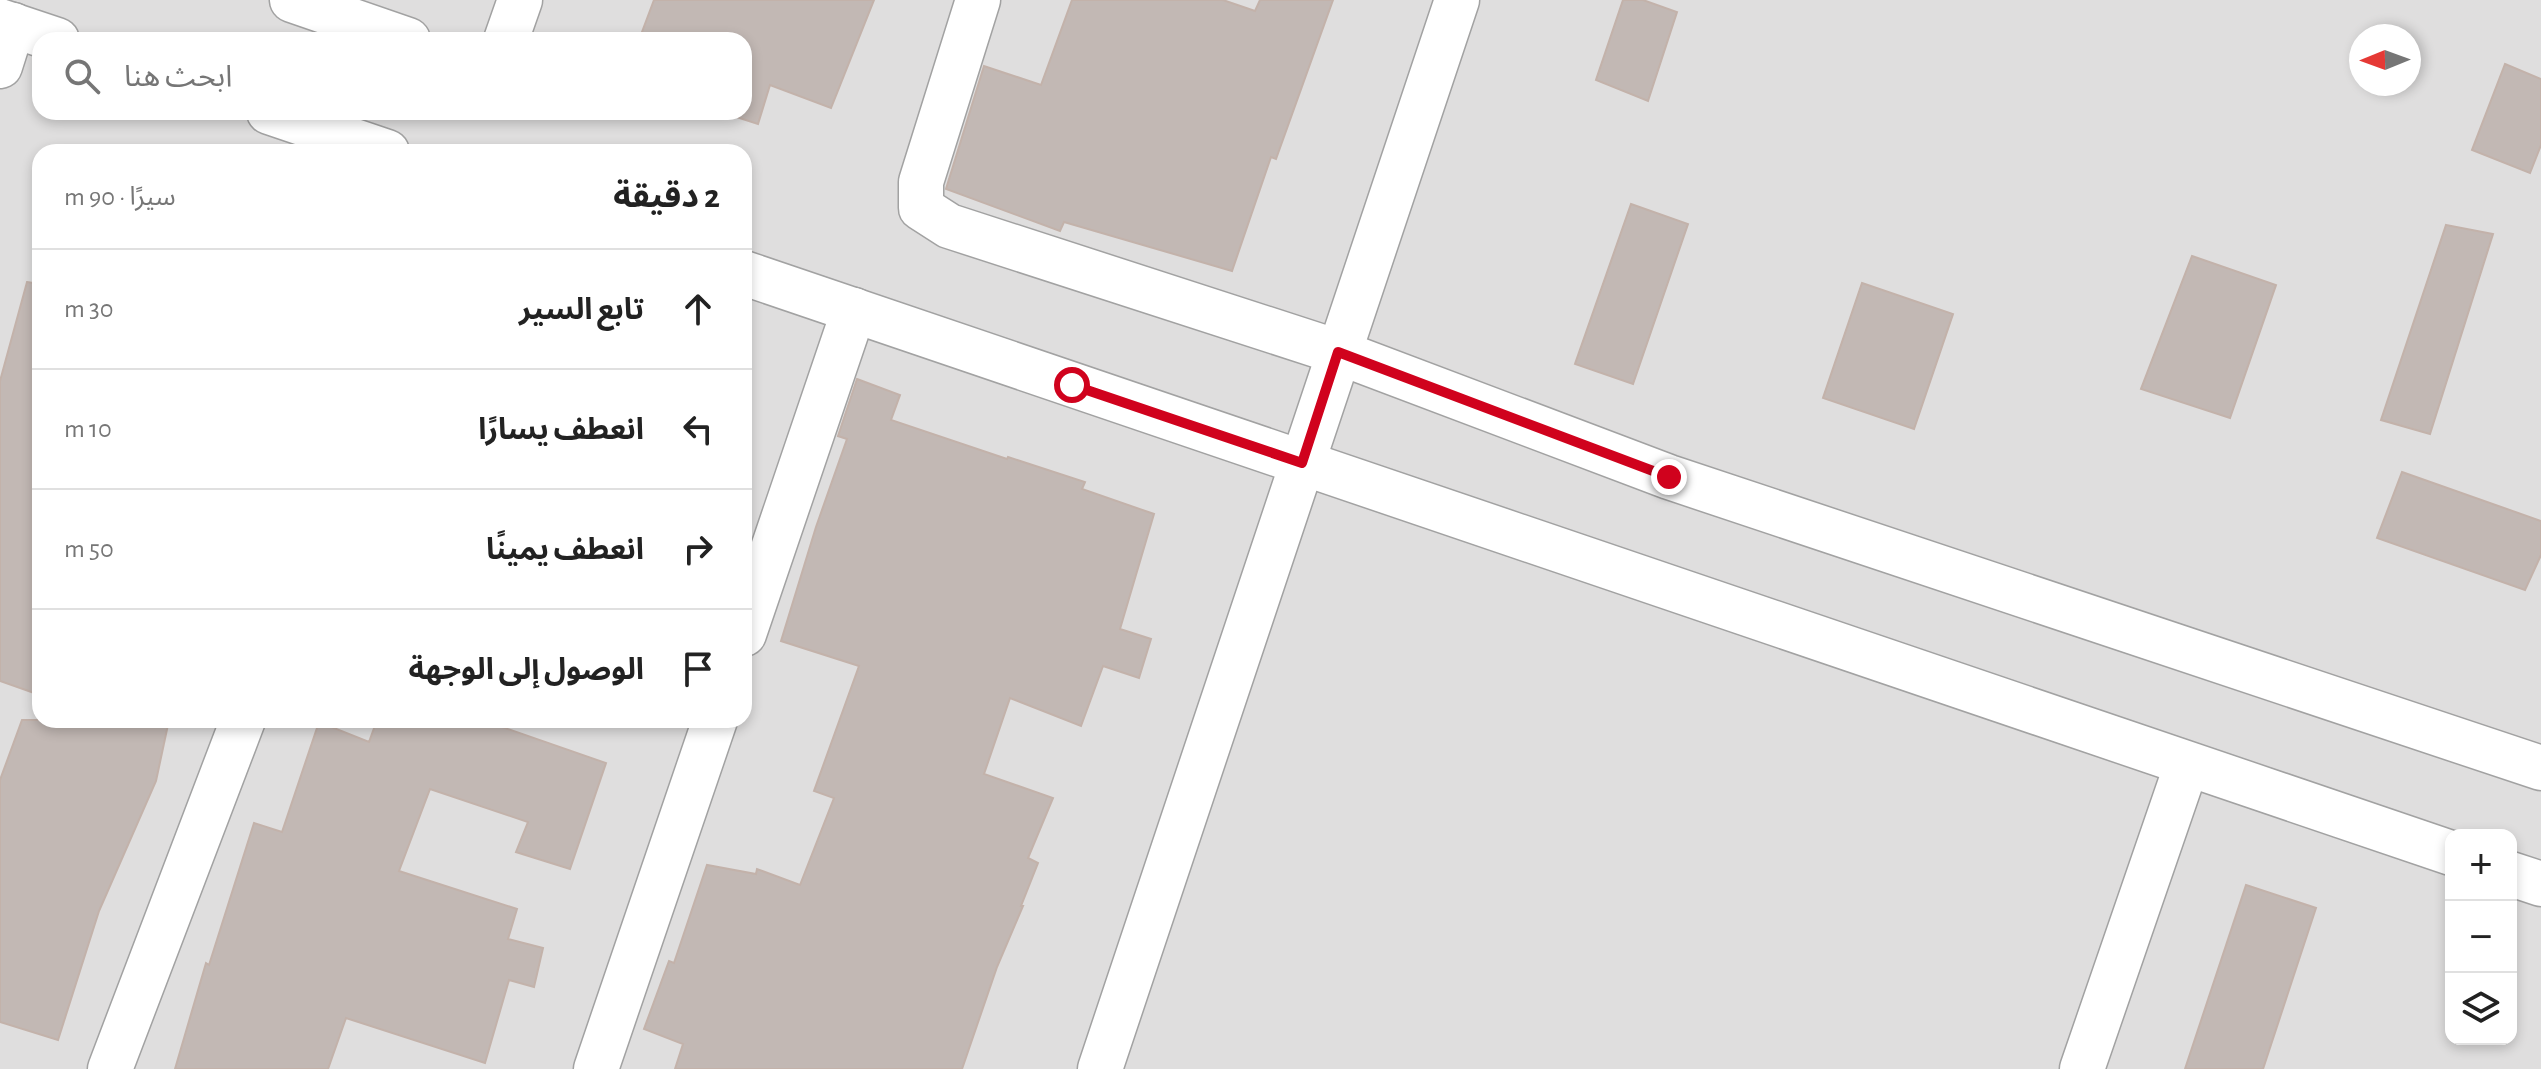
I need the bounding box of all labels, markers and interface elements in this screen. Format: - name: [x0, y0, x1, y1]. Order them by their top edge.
- north arrow: [2349, 24, 2421, 96]
- search box: [32, 32, 752, 120]
- icon: search: [60, 54, 104, 98]
- text: ابحث هنا: [124, 62, 232, 92]
- text: 2 دقيقة: [613, 180, 720, 214]
- text: سيرًا · 90 m: [64, 184, 176, 210]
- icon: ahead: [676, 287, 720, 331]
- text: تابع السير: [519, 295, 644, 325]
- text: 30 m: [64, 296, 114, 322]
- route start: [1054, 367, 1090, 403]
- icon: left: [676, 407, 720, 451]
- text: انعطف يسارًا: [478, 415, 644, 445]
- text: 10 m: [64, 416, 112, 442]
- route end: [1651, 459, 1687, 495]
- icon: right: [676, 527, 720, 571]
- text: انعطف يمينًا: [486, 535, 644, 565]
- text: 50 m: [64, 536, 114, 562]
- icon: arrive: [676, 647, 720, 691]
- text: الوصول إلى الوجهة: [408, 655, 644, 685]
- map controls: [2445, 829, 2517, 1045]
- button: +: [2445, 829, 2517, 901]
- button: −: [2445, 901, 2517, 973]
- button: layers: [2445, 973, 2517, 1045]

